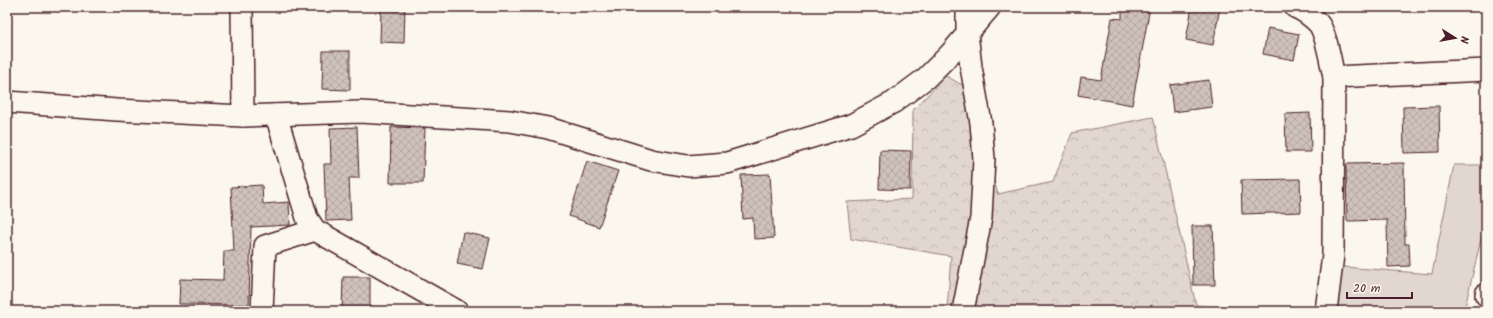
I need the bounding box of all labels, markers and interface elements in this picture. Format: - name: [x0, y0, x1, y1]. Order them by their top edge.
- north arrow: [1435, 18, 1475, 58]
- text: N: [1454, 35, 1473, 45]
- scale bar: [1347, 274, 1412, 300]
- text: 20 m: [1353, 279, 1381, 298]

